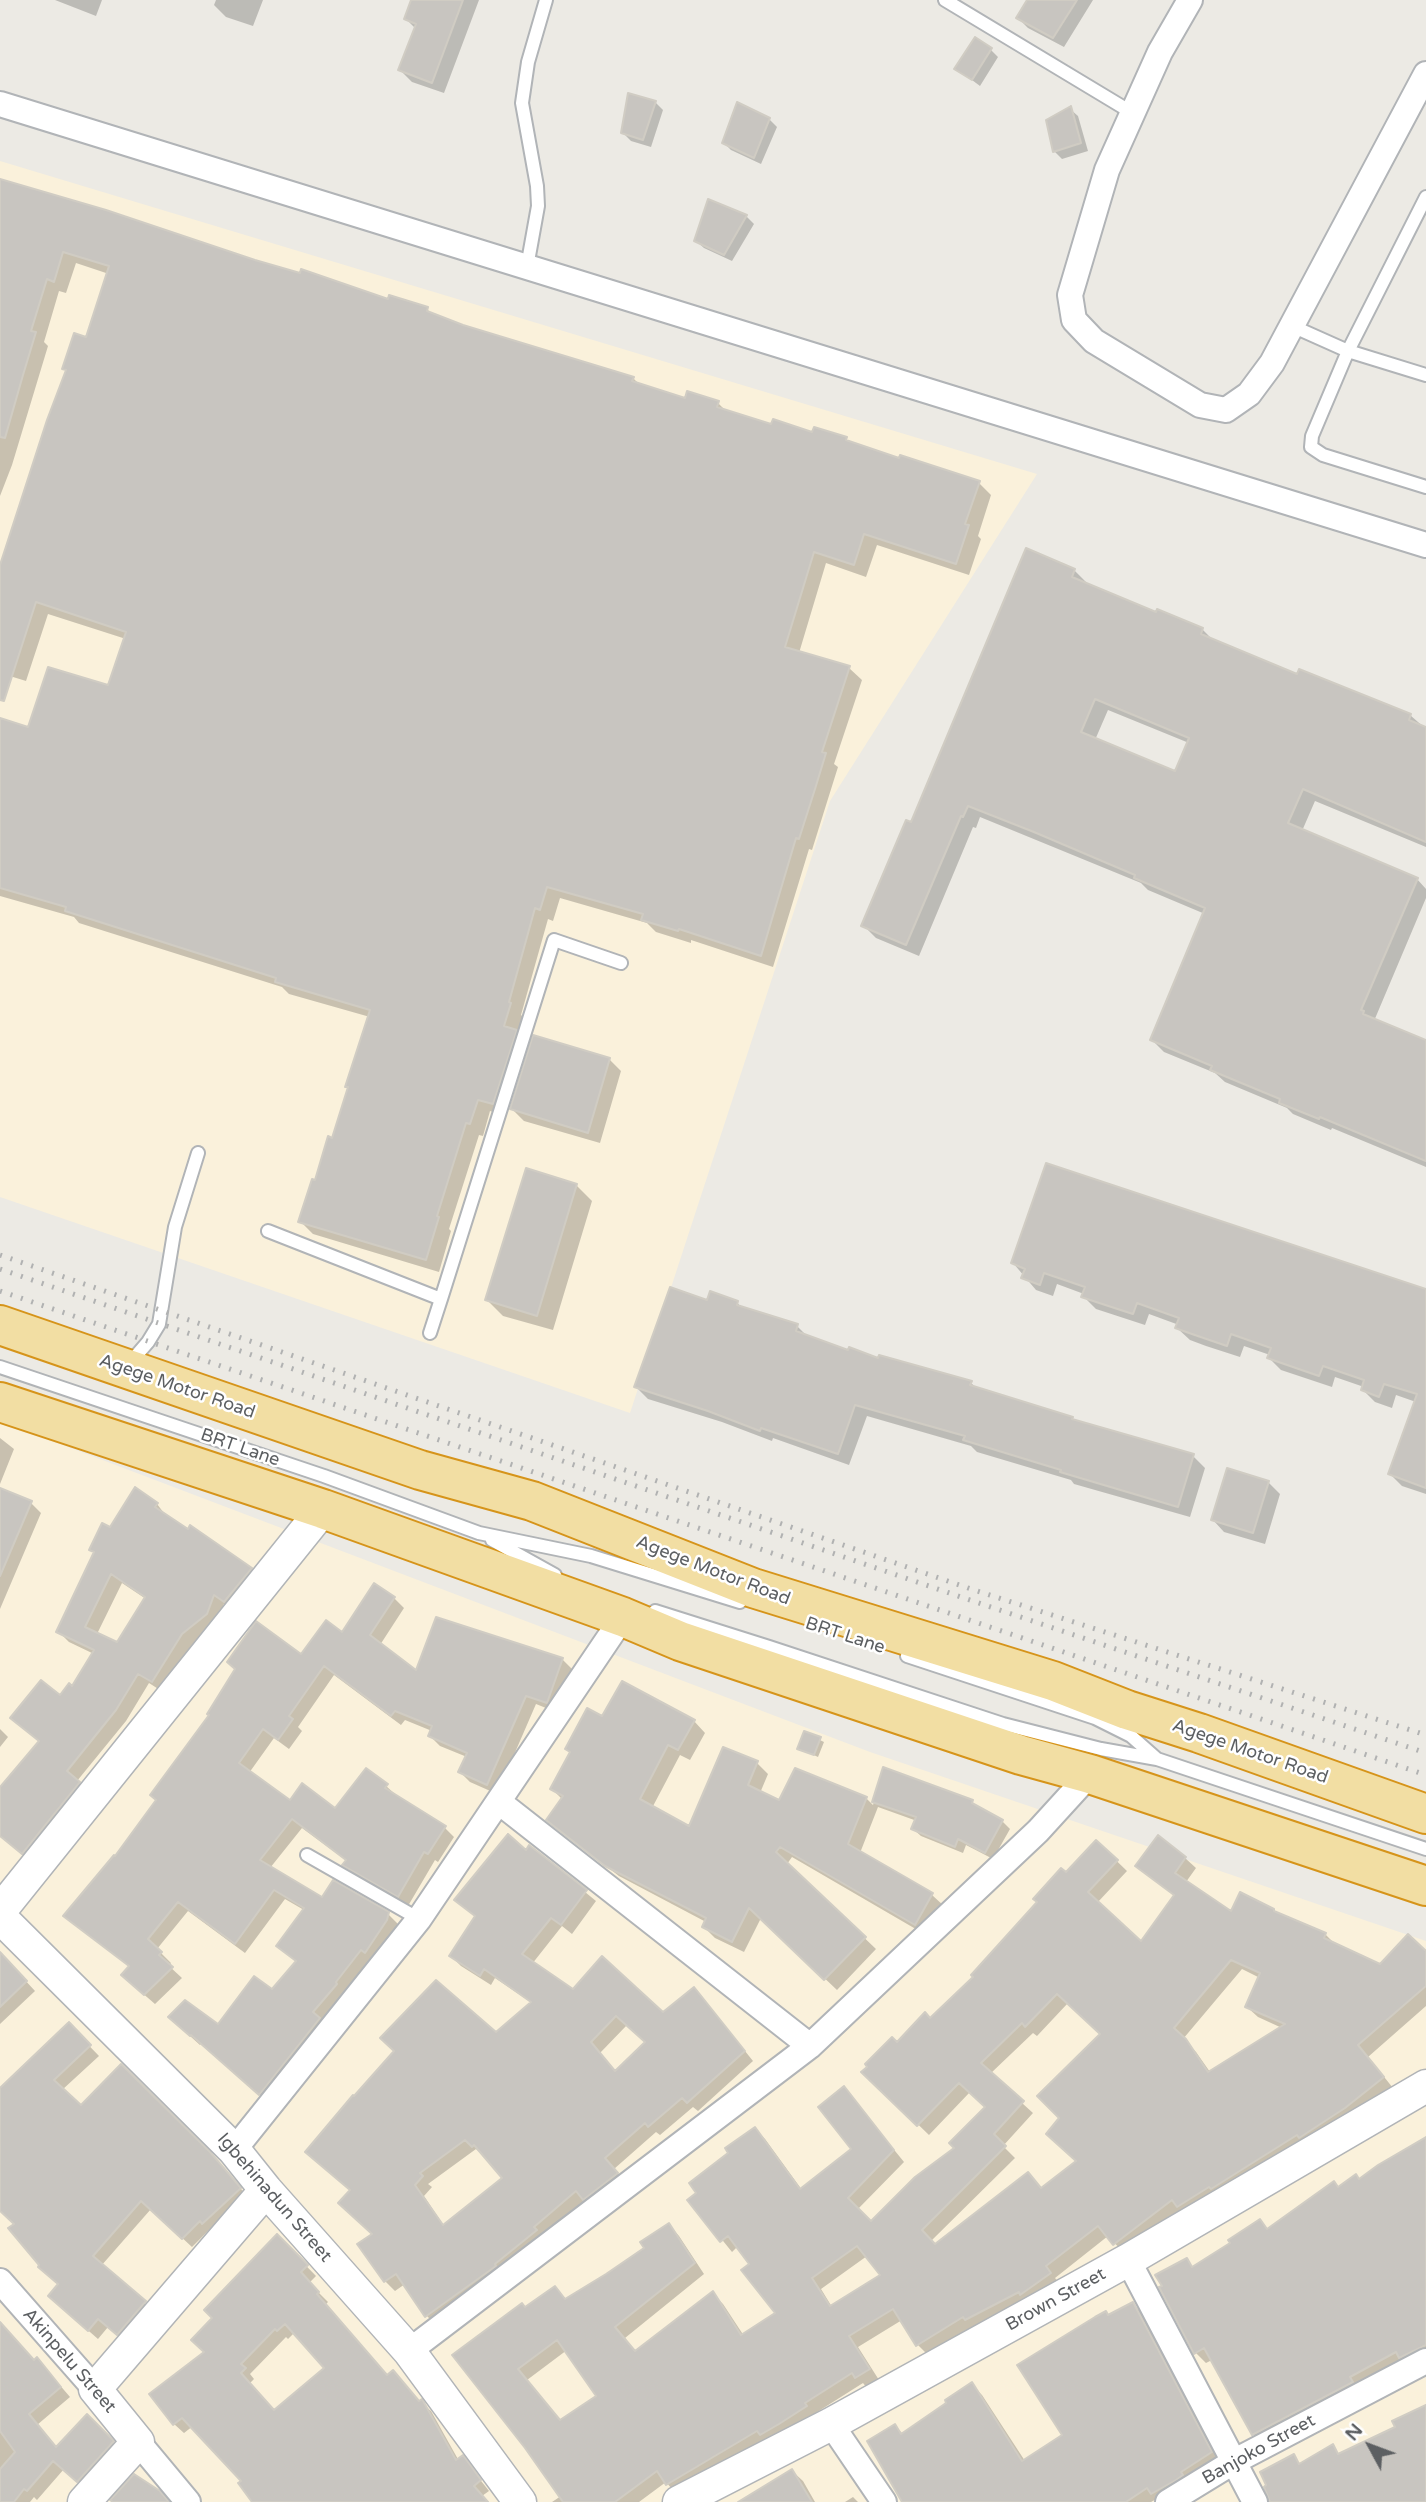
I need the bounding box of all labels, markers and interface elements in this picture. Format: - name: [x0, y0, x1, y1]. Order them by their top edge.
- street label: Agege Motor Road: [96, 1350, 258, 1424]
- street label: BRT Lane: [197, 1424, 283, 1472]
- street label: Agege Motor Road: [633, 1532, 793, 1610]
- street label: BRT Lane: [802, 1613, 888, 1659]
- street label: Agege Motor Road: [1169, 1715, 1331, 1789]
- street label: Igbehinadun Street: [212, 2129, 336, 2267]
- street label: Brown Street: [1002, 2264, 1110, 2336]
- street label: Akinpelu Street: [18, 2304, 120, 2418]
- street label: Banjoko Street: [1199, 2410, 1319, 2490]
- north arrow: [1335, 2411, 1405, 2481]
- text: N: [1341, 2419, 1367, 2445]

